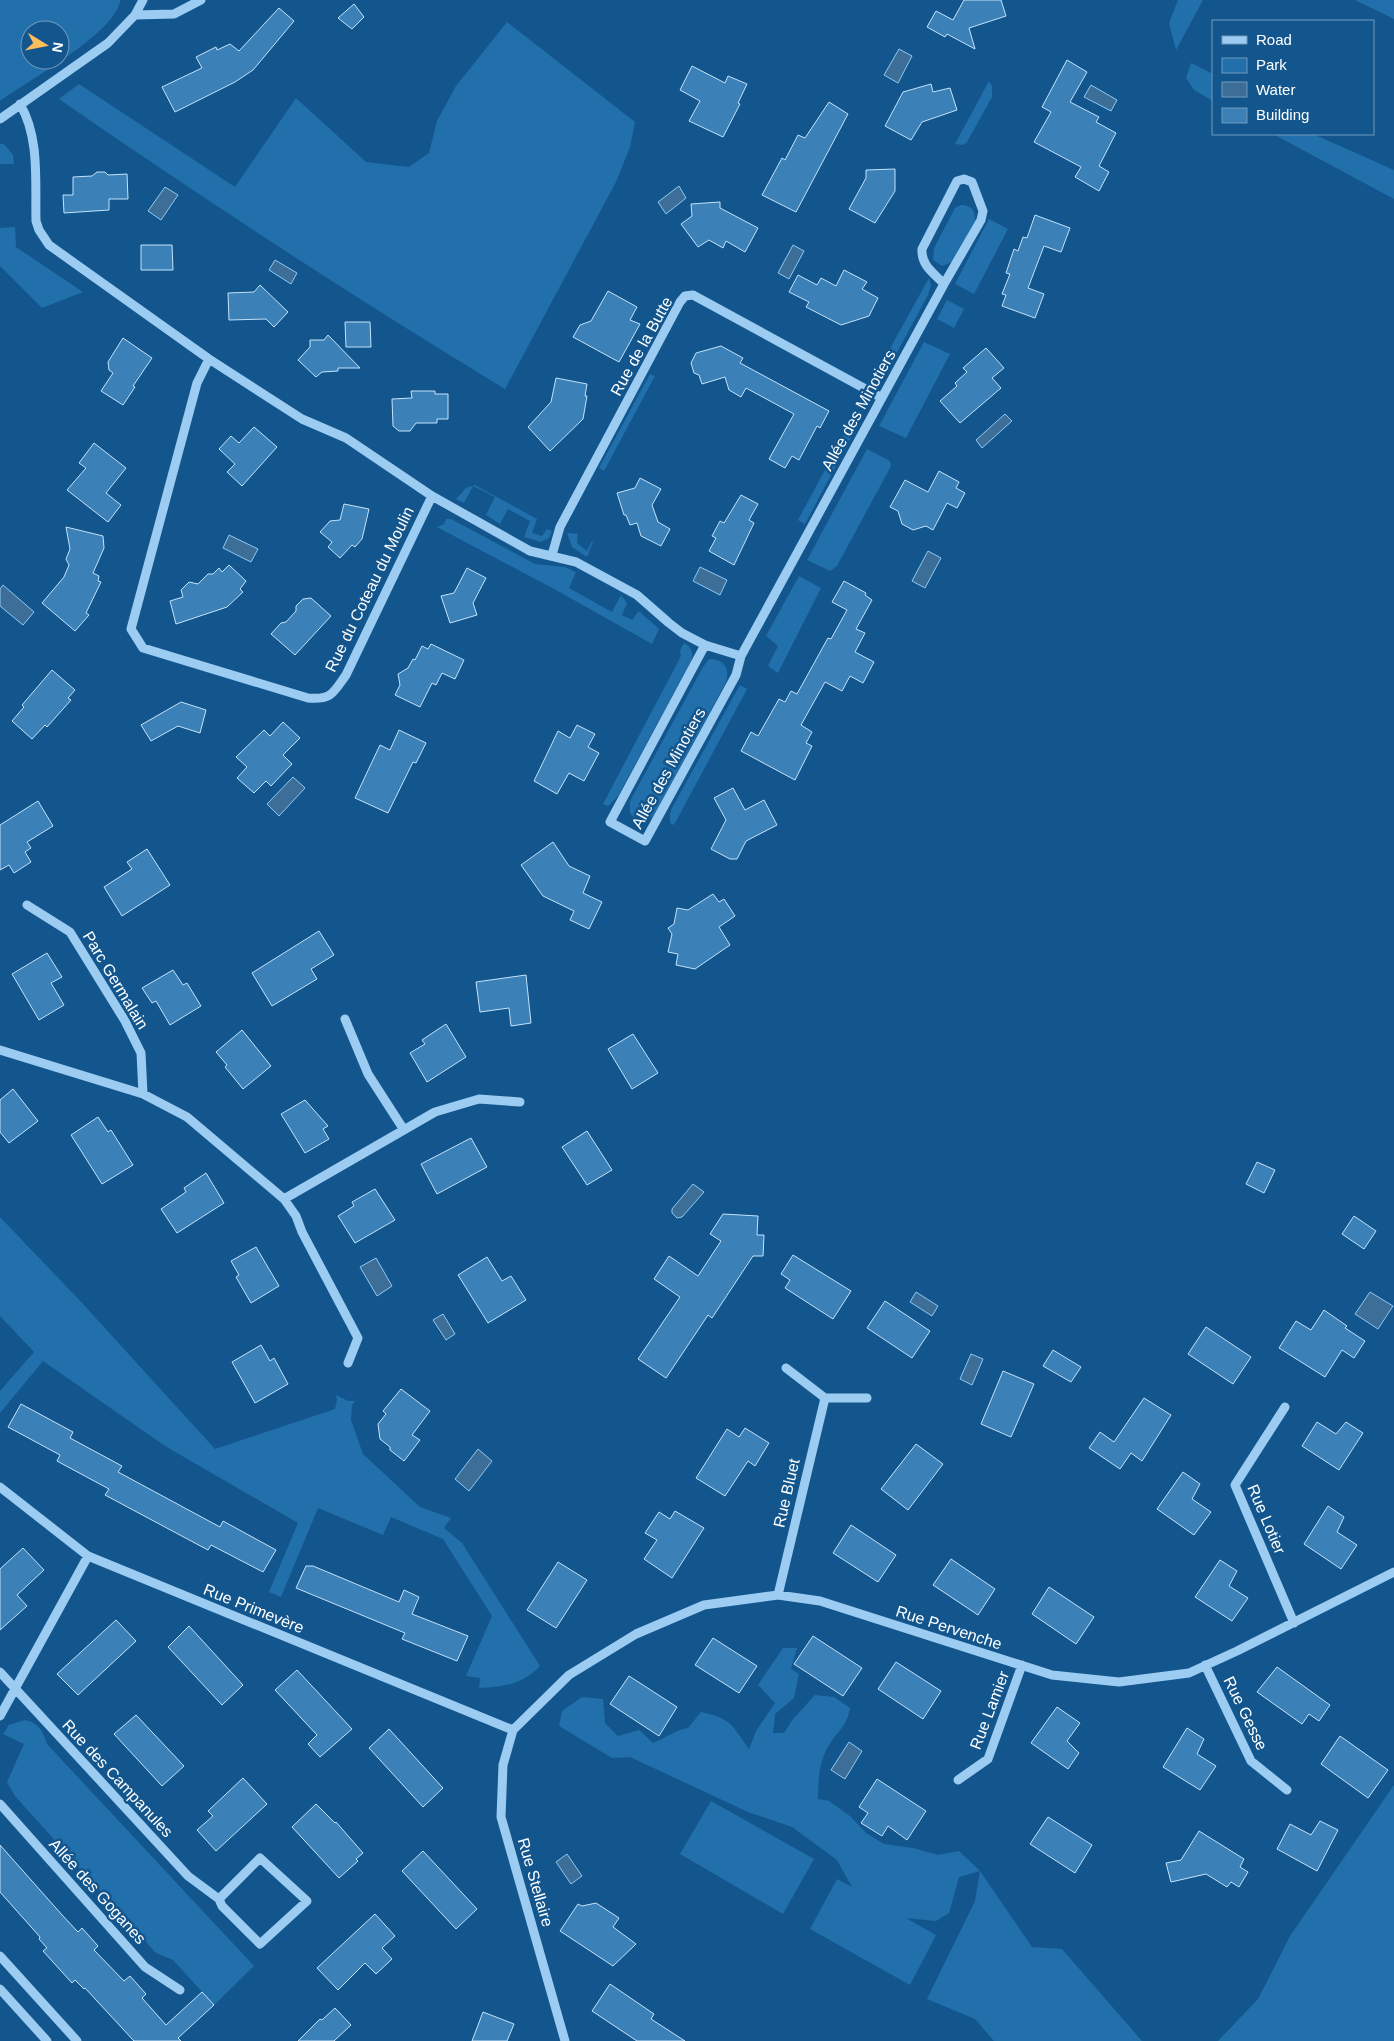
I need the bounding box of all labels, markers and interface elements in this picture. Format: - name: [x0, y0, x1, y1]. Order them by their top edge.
- north arrow: [20, 20, 70, 70]
- legend: [1212, 20, 1374, 135]
- text: Road: [1256, 31, 1292, 48]
- text: N: [49, 41, 67, 54]
- text: Park: [1256, 56, 1287, 73]
- text: Water: [1256, 81, 1295, 98]
- text: Building: [1256, 106, 1309, 123]
- street label: Rue de la Butte: [607, 294, 676, 399]
- street label: Allée des Minotiers: [818, 347, 899, 473]
- street label: Rue du Coteau du Moulin: [322, 504, 417, 674]
- street label: Allée des Minotiers: [628, 705, 709, 831]
- street label: Parc Germalain: [80, 928, 151, 1032]
- street label: Rue Bluet: [770, 1456, 803, 1529]
- street label: Rue Lotier: [1244, 1482, 1289, 1557]
- street label: Rue Primevère: [201, 1581, 307, 1636]
- street label: Rue Pervenche: [894, 1602, 1004, 1653]
- street label: Rue Lamier: [967, 1668, 1012, 1752]
- street label: Rue Gesse: [1220, 1674, 1271, 1753]
- street label: Rue des Campanules: [59, 1716, 176, 1840]
- street label: Allée des Goganes: [46, 1835, 149, 1947]
- street label: Rue Stellaire: [515, 1836, 556, 1929]

